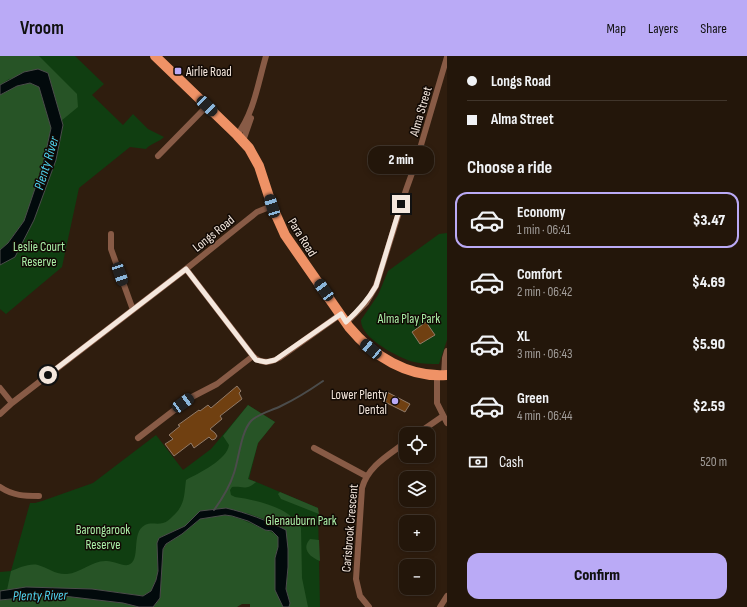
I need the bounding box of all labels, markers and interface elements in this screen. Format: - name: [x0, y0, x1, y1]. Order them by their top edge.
- text: Vroom: [20, 17, 64, 40]
- text: Map: [606, 20, 626, 37]
- text: Layers: [648, 20, 678, 37]
- text: Share: [700, 20, 727, 37]
- place label: Airlie Road: [185, 64, 232, 80]
- marker: Airlie Road: [173, 66, 183, 76]
- text: Longs Road: [491, 72, 551, 91]
- street label: Alma Street: [406, 85, 436, 139]
- car: [194, 93, 220, 119]
- text: Alma Street: [491, 110, 554, 129]
- water label: Plenty River: [30, 133, 63, 192]
- callout: 2 min: [368, 146, 434, 174]
- text: 2 min: [388, 152, 414, 168]
- text: Choose a ride: [467, 157, 552, 178]
- car: [263, 193, 281, 219]
- route end: [392, 195, 410, 213]
- icon: car: [469, 202, 505, 238]
- text: Economy: [517, 203, 566, 222]
- text: $3.47: [693, 211, 725, 230]
- street label: Longs Road: [189, 212, 238, 255]
- street label: Para Road: [284, 215, 320, 260]
- text: 1 min · 06:41: [517, 222, 571, 238]
- park label: Leslie Court Reserve: [13, 239, 65, 270]
- car: [110, 261, 130, 287]
- icon: car: [469, 264, 505, 300]
- text: Comfort: [517, 265, 562, 284]
- text: $4.69: [692, 273, 725, 292]
- car: [312, 277, 336, 303]
- text: 2 min · 06:42: [517, 284, 572, 300]
- park label: Alma Play Park: [377, 311, 440, 327]
- icon: car: [469, 326, 505, 362]
- text: XL: [517, 327, 530, 346]
- text: $5.90: [692, 335, 725, 354]
- car: [358, 337, 384, 361]
- text: 3 min · 06:43: [517, 346, 572, 362]
- route start: [39, 366, 57, 384]
- place label: Lower Plenty Dental: [331, 387, 387, 418]
- icon: car: [469, 388, 505, 424]
- text: Green: [517, 389, 549, 408]
- car: [170, 391, 196, 415]
- marker: Lower Plenty Dental: [390, 396, 400, 406]
- text: $2.59: [693, 397, 725, 416]
- text: 4 min · 06:44: [517, 408, 572, 424]
- map controls: [399, 427, 435, 595]
- button: locate: [399, 427, 435, 463]
- icon: cash: [467, 451, 489, 473]
- text: Cash: [499, 453, 524, 472]
- text: 520 m: [700, 454, 727, 470]
- button: layers: [399, 471, 435, 507]
- street label: Carisbrook Crescent: [338, 483, 362, 573]
- park label: Glenauburn Park: [265, 513, 337, 529]
- button: +: [399, 515, 435, 551]
- park label: Barongarook Reserve: [76, 522, 130, 553]
- button: Confirm: [467, 553, 727, 599]
- button: −: [399, 559, 435, 595]
- water label: Plenty River: [12, 587, 69, 604]

